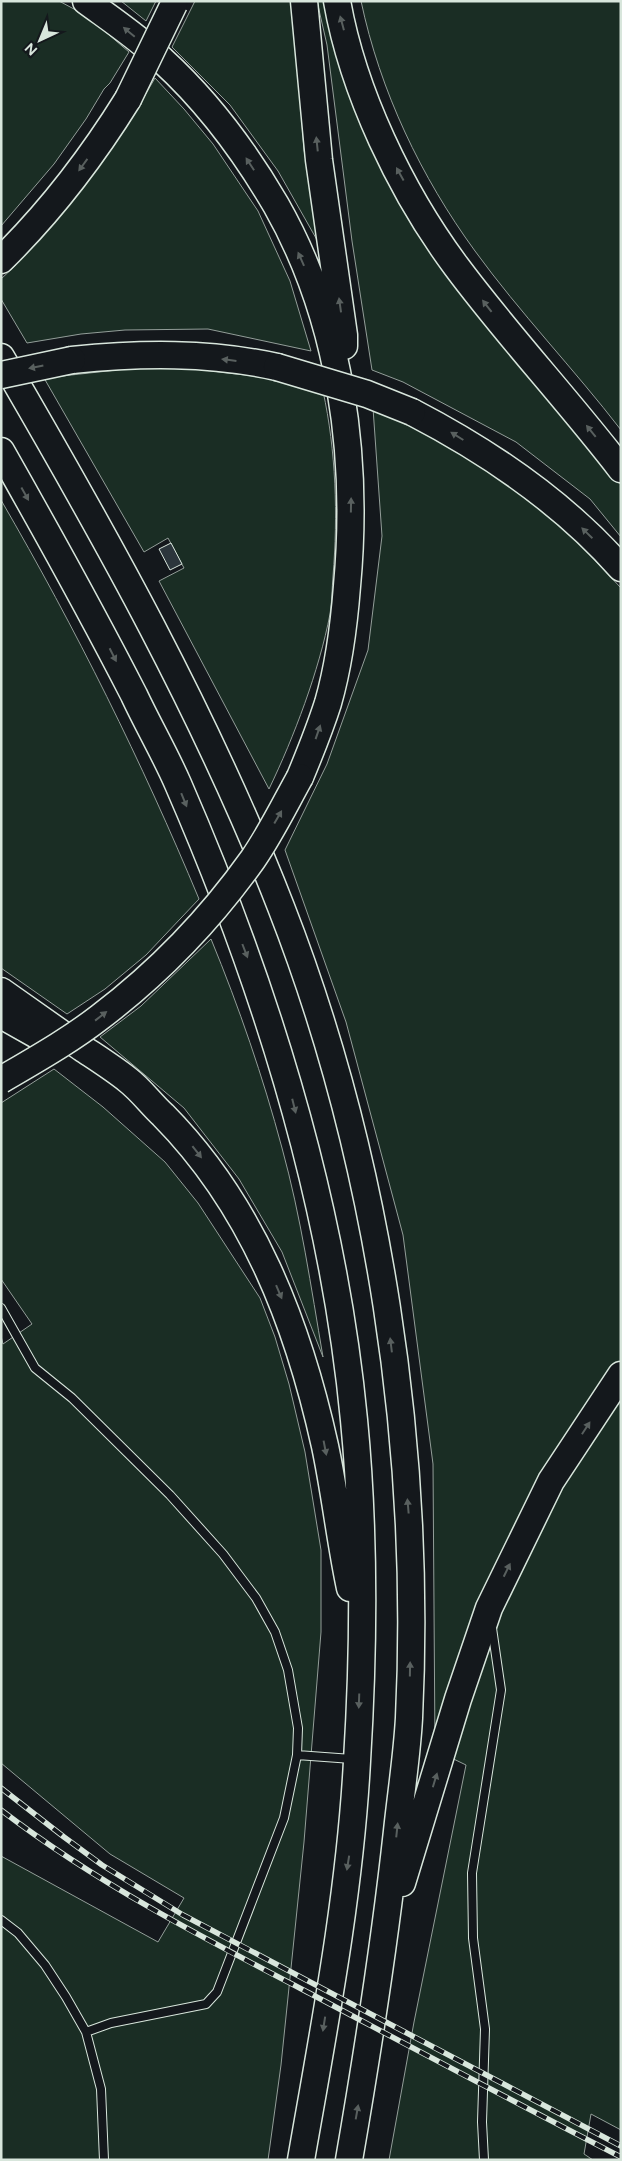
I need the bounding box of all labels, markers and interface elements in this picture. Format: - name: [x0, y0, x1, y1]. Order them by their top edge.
- north arrow: [15, 15, 65, 65]
- one-way arrow: [338, 15, 346, 30]
- one-way arrow: [123, 27, 136, 38]
- text: N: [22, 39, 41, 59]
- one-way arrow: [313, 136, 321, 152]
- one-way arrow: [78, 158, 88, 172]
- one-way arrow: [245, 158, 255, 171]
- one-way arrow: [395, 167, 404, 181]
- one-way arrow: [297, 252, 305, 266]
- one-way arrow: [336, 297, 344, 313]
- one-way arrow: [482, 299, 492, 313]
- one-way arrow: [220, 355, 236, 363]
- one-way arrow: [28, 364, 44, 372]
- one-way arrow: [585, 424, 596, 437]
- one-way arrow: [450, 431, 464, 441]
- one-way arrow: [21, 486, 29, 501]
- one-way arrow: [347, 497, 355, 513]
- one-way arrow: [581, 527, 593, 539]
- one-way arrow: [109, 647, 117, 662]
- one-way arrow: [315, 724, 322, 739]
- one-way arrow: [181, 793, 189, 808]
- one-way arrow: [273, 811, 282, 824]
- one-way arrow: [242, 944, 250, 958]
- one-way arrow: [94, 1010, 107, 1021]
- one-way arrow: [290, 1099, 298, 1114]
- one-way arrow: [191, 1145, 202, 1158]
- one-way arrow: [275, 1285, 283, 1299]
- one-way arrow: [387, 1336, 395, 1352]
- one-way arrow: [581, 1422, 590, 1435]
- one-way arrow: [321, 1440, 329, 1455]
- one-way arrow: [404, 1498, 412, 1514]
- one-way arrow: [503, 1563, 511, 1577]
- one-way arrow: [407, 1660, 415, 1676]
- one-way arrow: [355, 1694, 363, 1710]
- one-way arrow: [431, 1772, 439, 1787]
- one-way arrow: [393, 1822, 401, 1838]
- one-way arrow: [344, 1856, 352, 1872]
- one-way arrow: [319, 2016, 327, 2032]
- one-way arrow: [354, 2103, 362, 2119]

